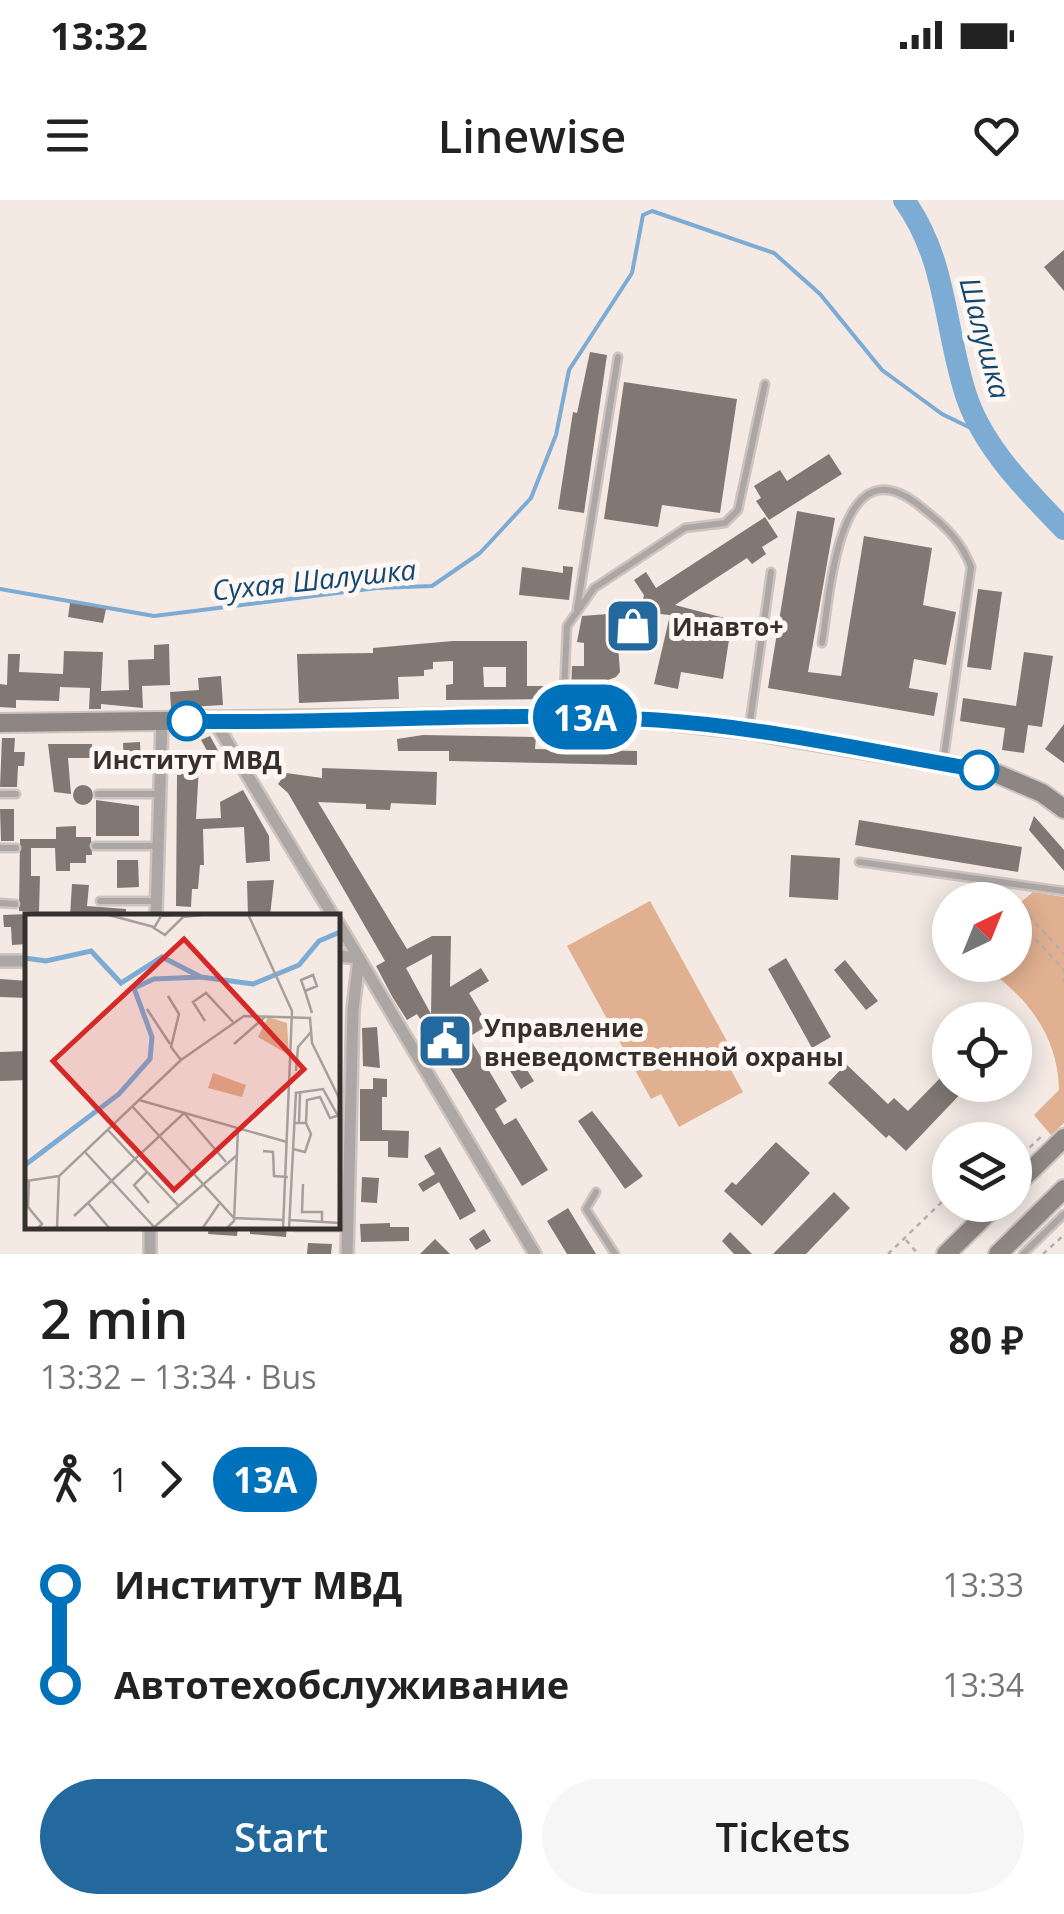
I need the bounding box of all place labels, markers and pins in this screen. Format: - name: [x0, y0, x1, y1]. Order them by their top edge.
- shop icon: Инавто+: [603, 596, 663, 656]
- place label: Инавто+: [672, 609, 784, 643]
- marker: Институт МВД: [168, 702, 206, 740]
- place label: Институт МВД: [92, 742, 282, 776]
- unlabelled marker: [960, 751, 998, 789]
- place label: Управление вневедомственной охраны: [484, 1010, 844, 1073]
- public building icon: Управление вневедомственной охраны: [415, 1011, 475, 1071]

